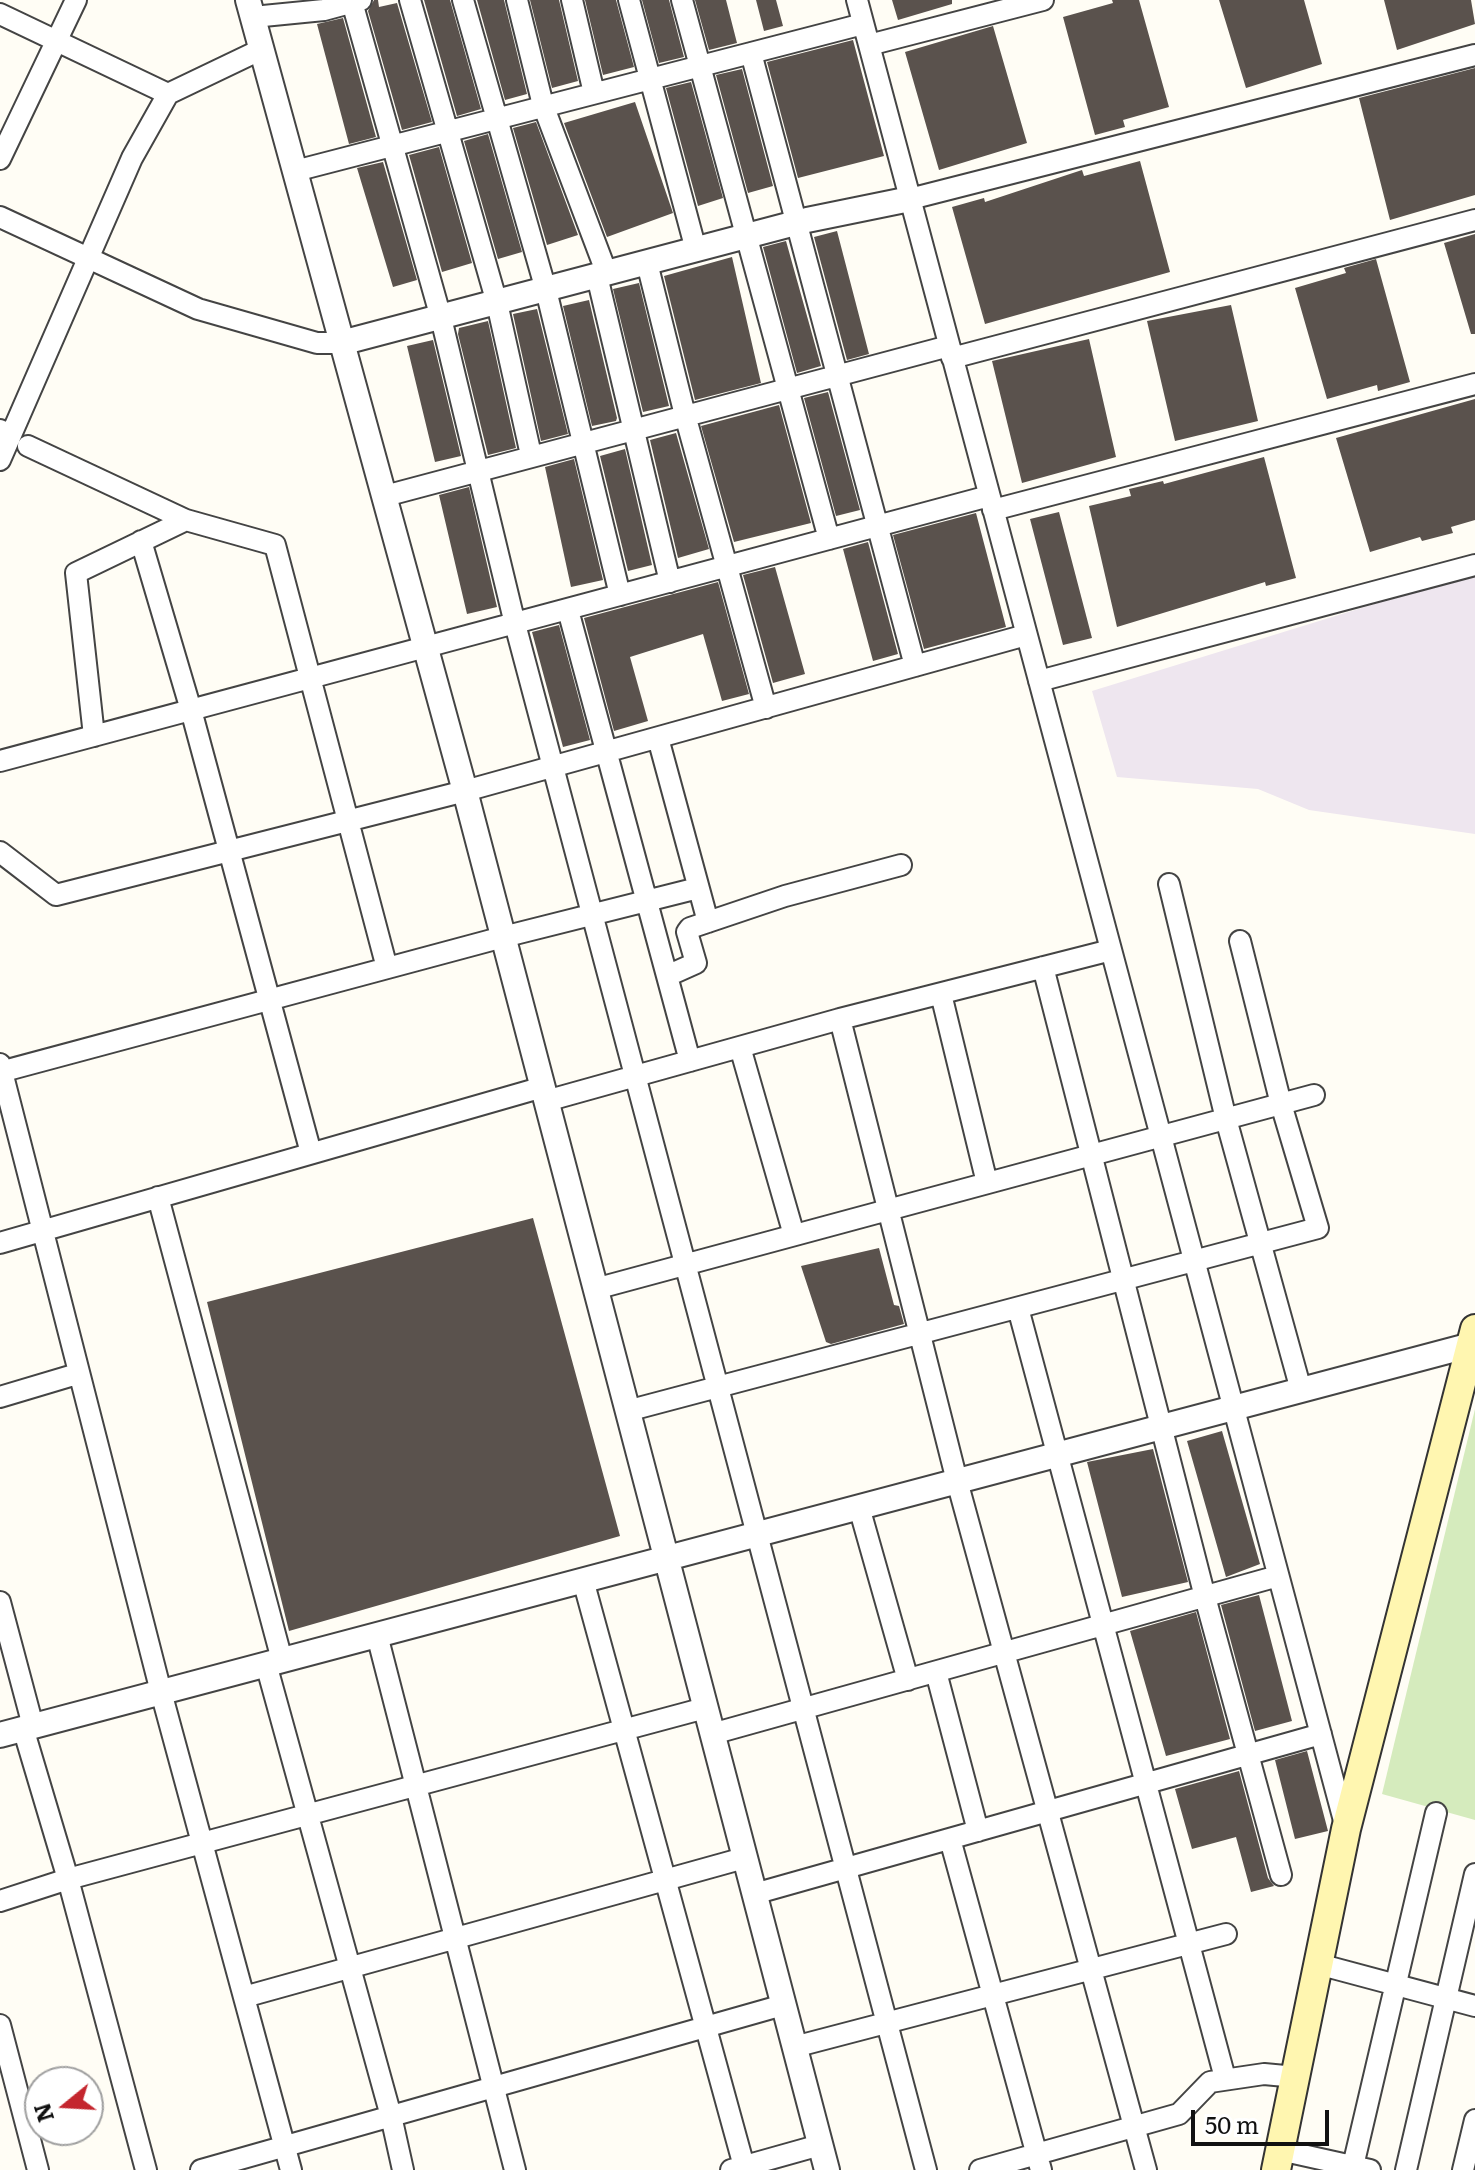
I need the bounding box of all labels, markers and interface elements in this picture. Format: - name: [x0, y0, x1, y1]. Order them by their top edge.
- north arrow: [24, 2066, 104, 2146]
- scale bar: [1195, 2094, 1333, 2144]
- text: N: [24, 2099, 61, 2127]
- text: 50 m: [1205, 2106, 1259, 2141]

